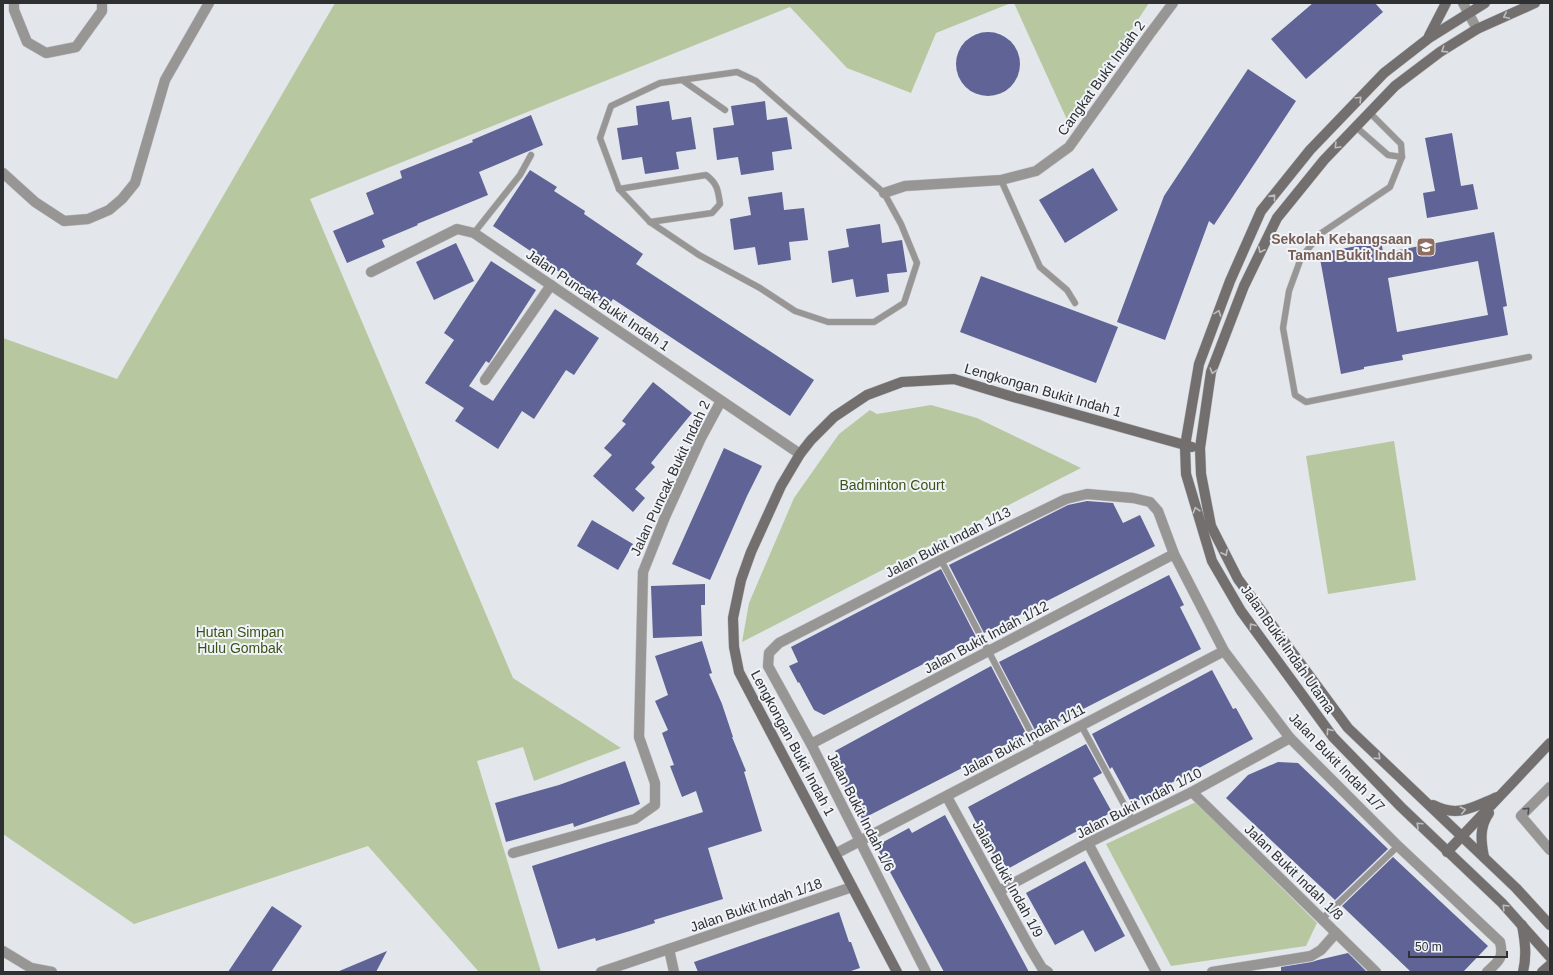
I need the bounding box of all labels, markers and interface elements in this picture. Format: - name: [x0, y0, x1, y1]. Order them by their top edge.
- one-way arrow: [1503, 11, 1510, 19]
- street label: Cangkat Bukit Indah 2: [1054, 17, 1148, 138]
- one-way arrow: [1441, 45, 1448, 53]
- one-way arrow: [1354, 96, 1362, 104]
- one-way arrow: [1335, 141, 1342, 149]
- one-way arrow: [1269, 194, 1276, 201]
- place label: Sekolah Kebangsaan Taman Bukit Indah: [1271, 231, 1412, 263]
- school or university icon: Sekolah Kebangsaan Taman Bukit Indah: [1415, 236, 1437, 258]
- street label: Jalan Puncak Bukit Indah 1: [523, 246, 673, 354]
- one-way arrow: [1258, 246, 1266, 253]
- one-way arrow: [1213, 310, 1221, 317]
- street label: Lengkongan Bukit Indah 1: [963, 360, 1124, 420]
- one-way arrow: [1209, 367, 1218, 374]
- street label: Jalan Puncak Bukit Indah 2: [627, 398, 713, 558]
- park label: Badminton Court: [839, 477, 945, 493]
- street label: Jalan Bukit Indah 1/13: [883, 503, 1014, 581]
- one-way arrow: [1192, 507, 1201, 514]
- one-way arrow: [1220, 549, 1228, 556]
- street label: Jalan Bukit Indah Utama: [1238, 582, 1338, 716]
- street label: Jalan Bukit Indah 1/12: [921, 597, 1051, 677]
- park label: Hutan Simpan Hulu Gombak: [196, 624, 284, 656]
- one-way arrow: [1250, 624, 1257, 631]
- street label: Lengkongan Bukit Indah 1: [748, 667, 838, 819]
- street label: Jalan Bukit Indah 1/11: [959, 701, 1088, 779]
- street label: Jalan Bukit Indah 1/7: [1286, 709, 1388, 815]
- one-way arrow: [1326, 728, 1334, 735]
- street label: Jalan Bukit Indah 1/6: [824, 750, 898, 874]
- one-way arrow: [1373, 752, 1381, 760]
- street label: Jalan Bukit Indah 1/10: [1074, 764, 1205, 842]
- one-way arrow: [1459, 807, 1466, 815]
- one-way arrow: [1522, 807, 1530, 815]
- street label: Jalan Bukit Indah 1/9: [969, 818, 1047, 940]
- street label: Jalan Bukit Indah 1/8: [1241, 821, 1347, 923]
- one-way arrow: [1416, 822, 1424, 830]
- street label: Jalan Bukit Indah 1/18: [688, 875, 824, 935]
- one-way arrow: [1502, 904, 1510, 912]
- scale bar: [1409, 933, 1507, 959]
- text: 50 m: [1415, 940, 1442, 954]

